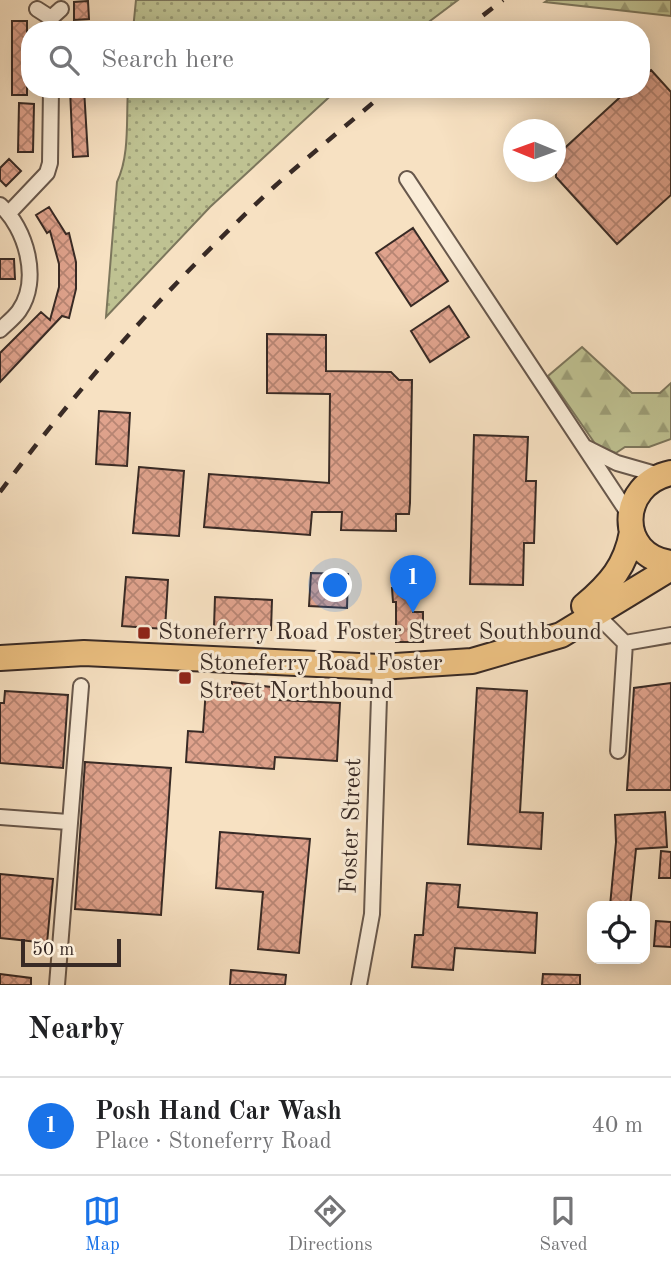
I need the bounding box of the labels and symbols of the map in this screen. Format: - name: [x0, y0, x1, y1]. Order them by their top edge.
- north arrow: [503, 119, 566, 182]
- pin: 1: [390, 555, 436, 613]
- your location: [318, 568, 352, 602]
- place label: Stoneferry Road Foster Street Southbound: [158, 621, 602, 645]
- marker: Stoneferry Road Foster Street Southbound: [136, 625, 152, 641]
- place label: Stoneferry Road Foster Street Northbound: [199, 652, 443, 704]
- marker: Stoneferry Road Foster Street Northbound: [177, 670, 193, 686]
- street label: Foster Street: [338, 757, 366, 895]
- scale bar: [21, 936, 121, 968]

